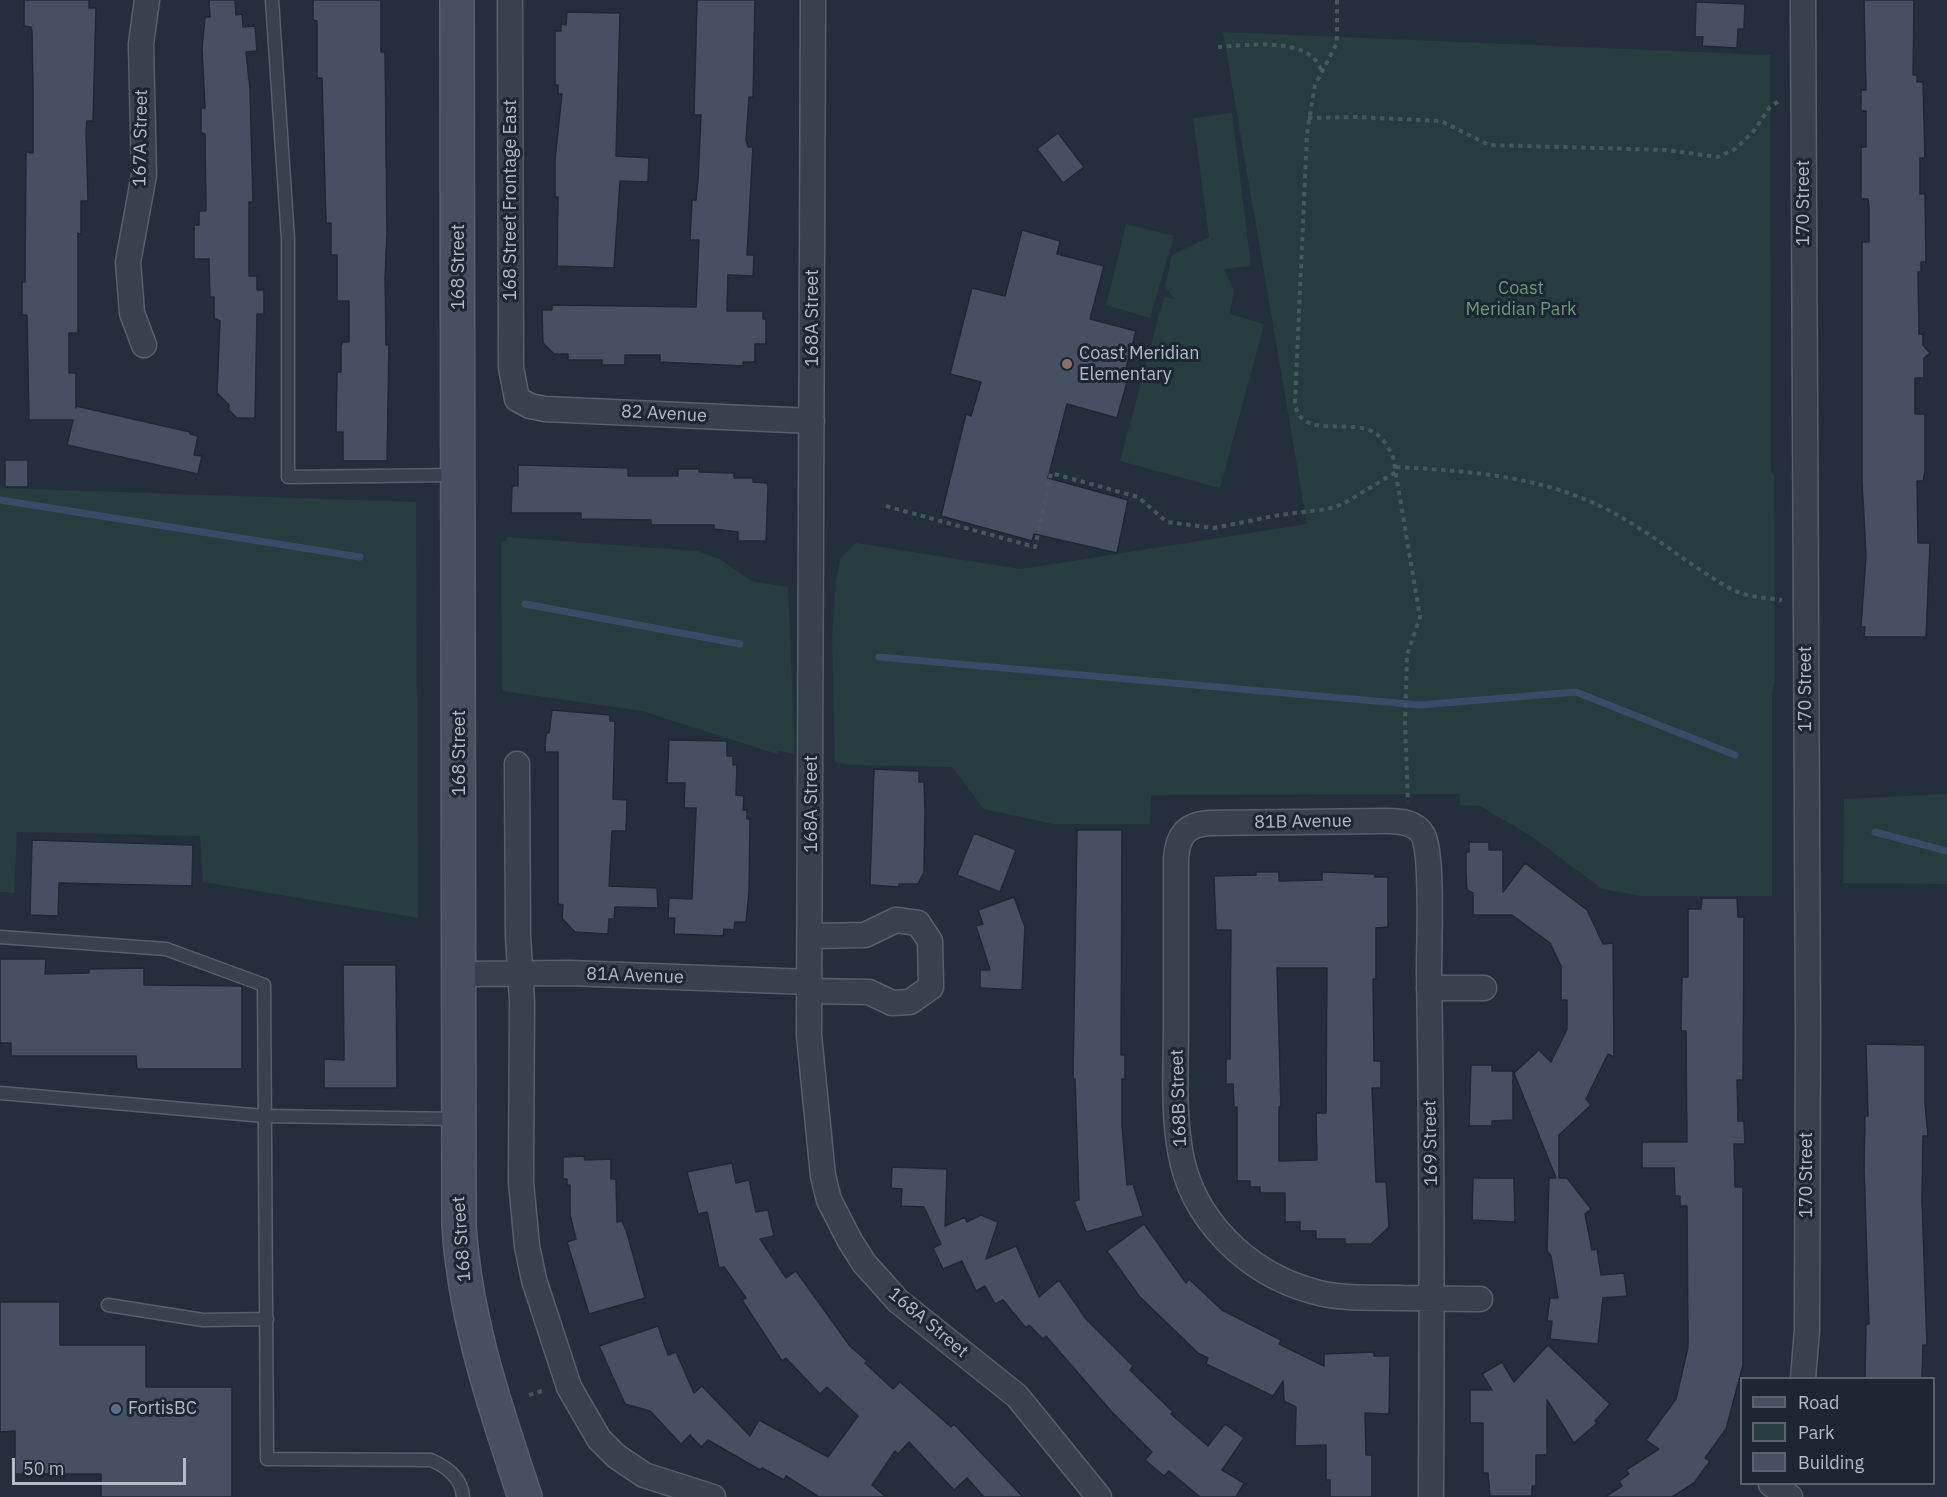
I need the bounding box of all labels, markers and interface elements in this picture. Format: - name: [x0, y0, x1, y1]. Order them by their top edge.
- street label: 167A Street: [129, 89, 153, 187]
- street label: 168 Street Frontage East: [500, 99, 522, 301]
- street label: 170 Street: [1793, 160, 1815, 246]
- street label: 168 Street: [448, 224, 470, 310]
- street label: 168A Street: [802, 269, 824, 367]
- park label: Coast Meridian Park: [1465, 278, 1577, 320]
- place label: Coast Meridian Elementary: [1079, 343, 1199, 386]
- marker: Coast Meridian Elementary: [1060, 357, 1074, 371]
- street label: 82 Avenue: [621, 401, 707, 427]
- street label: 170 Street: [1795, 646, 1817, 732]
- street label: 168 Street: [449, 710, 471, 796]
- street label: 168A Street: [801, 755, 823, 853]
- street label: 81B Avenue: [1254, 810, 1352, 834]
- street label: 81A Avenue: [586, 964, 684, 988]
- street label: 168B Street: [1167, 1049, 1191, 1147]
- street label: 169 Street: [1419, 1100, 1443, 1186]
- street label: 170 Street: [1796, 1132, 1818, 1218]
- street label: 168 Street: [448, 1195, 476, 1283]
- street label: 168A Street: [884, 1283, 972, 1363]
- legend: [1740, 1377, 1935, 1485]
- text: Road: [1798, 1391, 1839, 1414]
- place label: FortisBC: [128, 1398, 197, 1420]
- marker: FortisBC: [109, 1402, 123, 1416]
- text: Park: [1798, 1421, 1834, 1444]
- scale bar: [15, 1446, 189, 1484]
- text: Building: [1798, 1451, 1864, 1474]
- text: 50 m: [23, 1457, 65, 1480]

